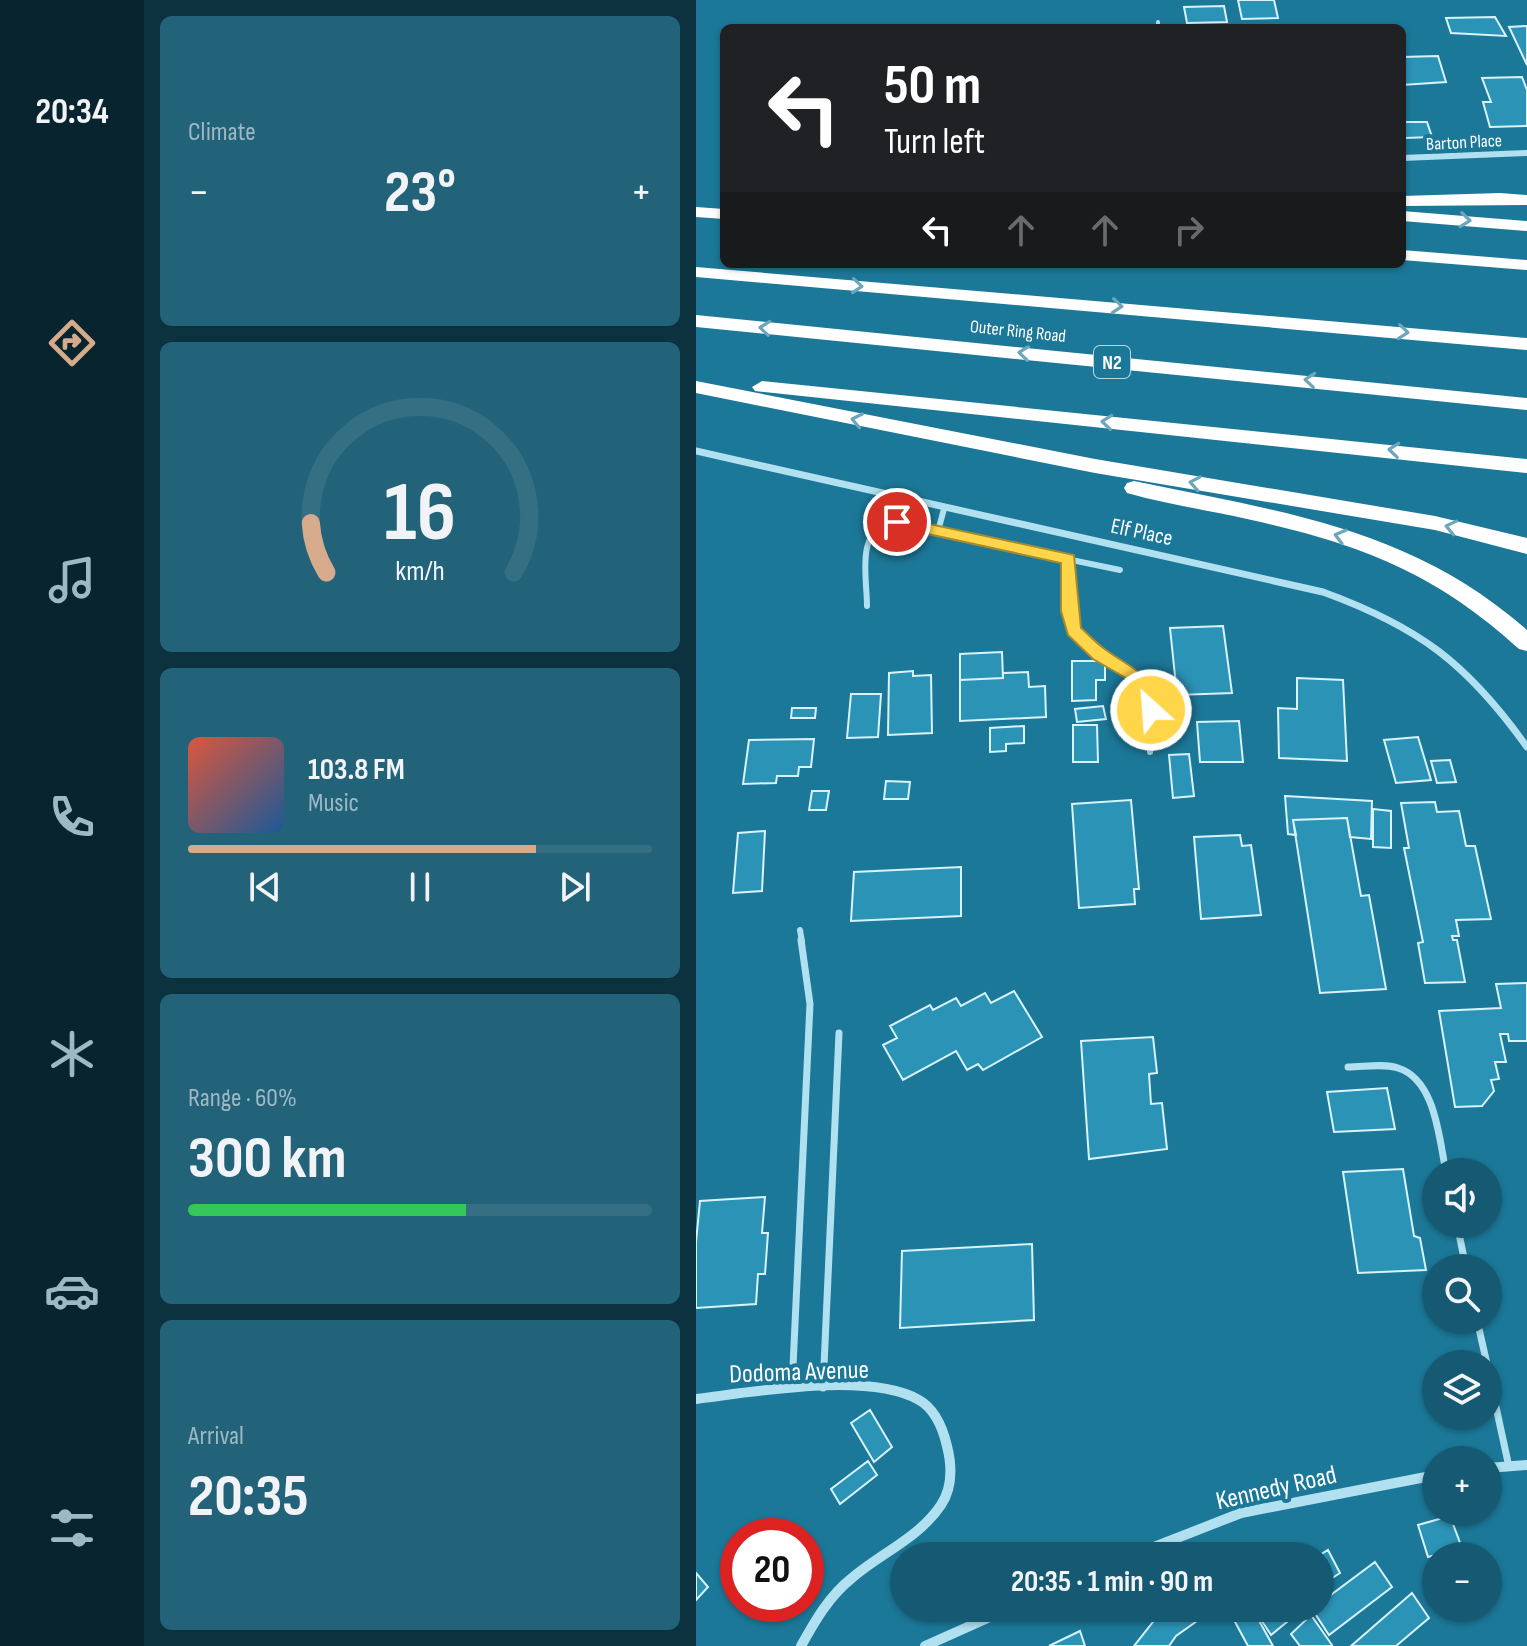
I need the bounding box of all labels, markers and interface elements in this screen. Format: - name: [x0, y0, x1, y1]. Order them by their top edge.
- text: 50 m: [884, 53, 981, 120]
- icon: left: [752, 56, 856, 160]
- text: 20:34: [35, 91, 109, 134]
- text: Climate: [188, 117, 256, 148]
- text: Turn left: [884, 121, 985, 164]
- street label: Barton Place: [1426, 130, 1503, 155]
- text: 23°: [384, 157, 456, 229]
- text: −: [188, 166, 210, 219]
- text: +: [630, 166, 652, 219]
- icon: left: [915, 208, 959, 252]
- icon: ahead: [999, 208, 1043, 252]
- icon: ahead: [1083, 208, 1127, 252]
- icon: right: [1167, 208, 1211, 252]
- one-way arrow: [1459, 211, 1472, 228]
- one-way arrow: [851, 277, 864, 294]
- one-way arrow: [1111, 298, 1124, 315]
- icon: directions: [44, 315, 100, 371]
- street label: Outer Ring Road: [969, 316, 1067, 347]
- one-way arrow: [758, 319, 771, 336]
- one-way arrow: [1397, 324, 1410, 341]
- one-way arrow: [1017, 345, 1030, 362]
- road number: N2: [1094, 346, 1130, 378]
- one-way arrow: [1303, 372, 1316, 389]
- one-way arrow: [851, 412, 864, 429]
- one-way arrow: [1100, 413, 1113, 430]
- one-way arrow: [1387, 442, 1400, 459]
- text: 16: [384, 464, 456, 564]
- one-way arrow: [1188, 476, 1202, 493]
- pin: [863, 488, 931, 556]
- icon: arrive: [875, 500, 919, 544]
- street label: Elf Place: [1108, 513, 1175, 552]
- one-way arrow: [1445, 519, 1459, 536]
- one-way arrow: [1333, 529, 1347, 545]
- icon: music: [44, 552, 100, 608]
- text: km/h: [395, 554, 445, 589]
- position arrow: [1109, 668, 1193, 752]
- text: 103.8 FM: [308, 752, 405, 788]
- text: Music: [308, 788, 359, 819]
- icon: phone: [44, 789, 100, 845]
- icon: previous: [243, 865, 287, 909]
- icon: pause: [398, 865, 442, 909]
- icon: next: [553, 865, 597, 909]
- icon: climate: [44, 1026, 100, 1082]
- text: Range · 60%: [188, 1083, 297, 1114]
- text: 300 km: [188, 1123, 346, 1195]
- map controls: [1422, 1158, 1502, 1622]
- button: sound: [1422, 1158, 1502, 1238]
- button: search: [1422, 1254, 1502, 1334]
- icon: car: [44, 1263, 100, 1319]
- button: layers: [1422, 1350, 1502, 1430]
- street label: Dodoma Avenue: [729, 1355, 869, 1390]
- text: Arrival: [188, 1421, 244, 1452]
- button: +: [1422, 1446, 1502, 1526]
- street label: Kennedy Road: [1213, 1460, 1340, 1517]
- text: 20:35: [188, 1461, 309, 1533]
- icon: filters: [44, 1500, 100, 1556]
- speed limit sign: 20: [720, 1518, 824, 1622]
- button: −: [1422, 1542, 1502, 1622]
- text: 20:35 · 1 min · 90 m: [1011, 1564, 1213, 1600]

